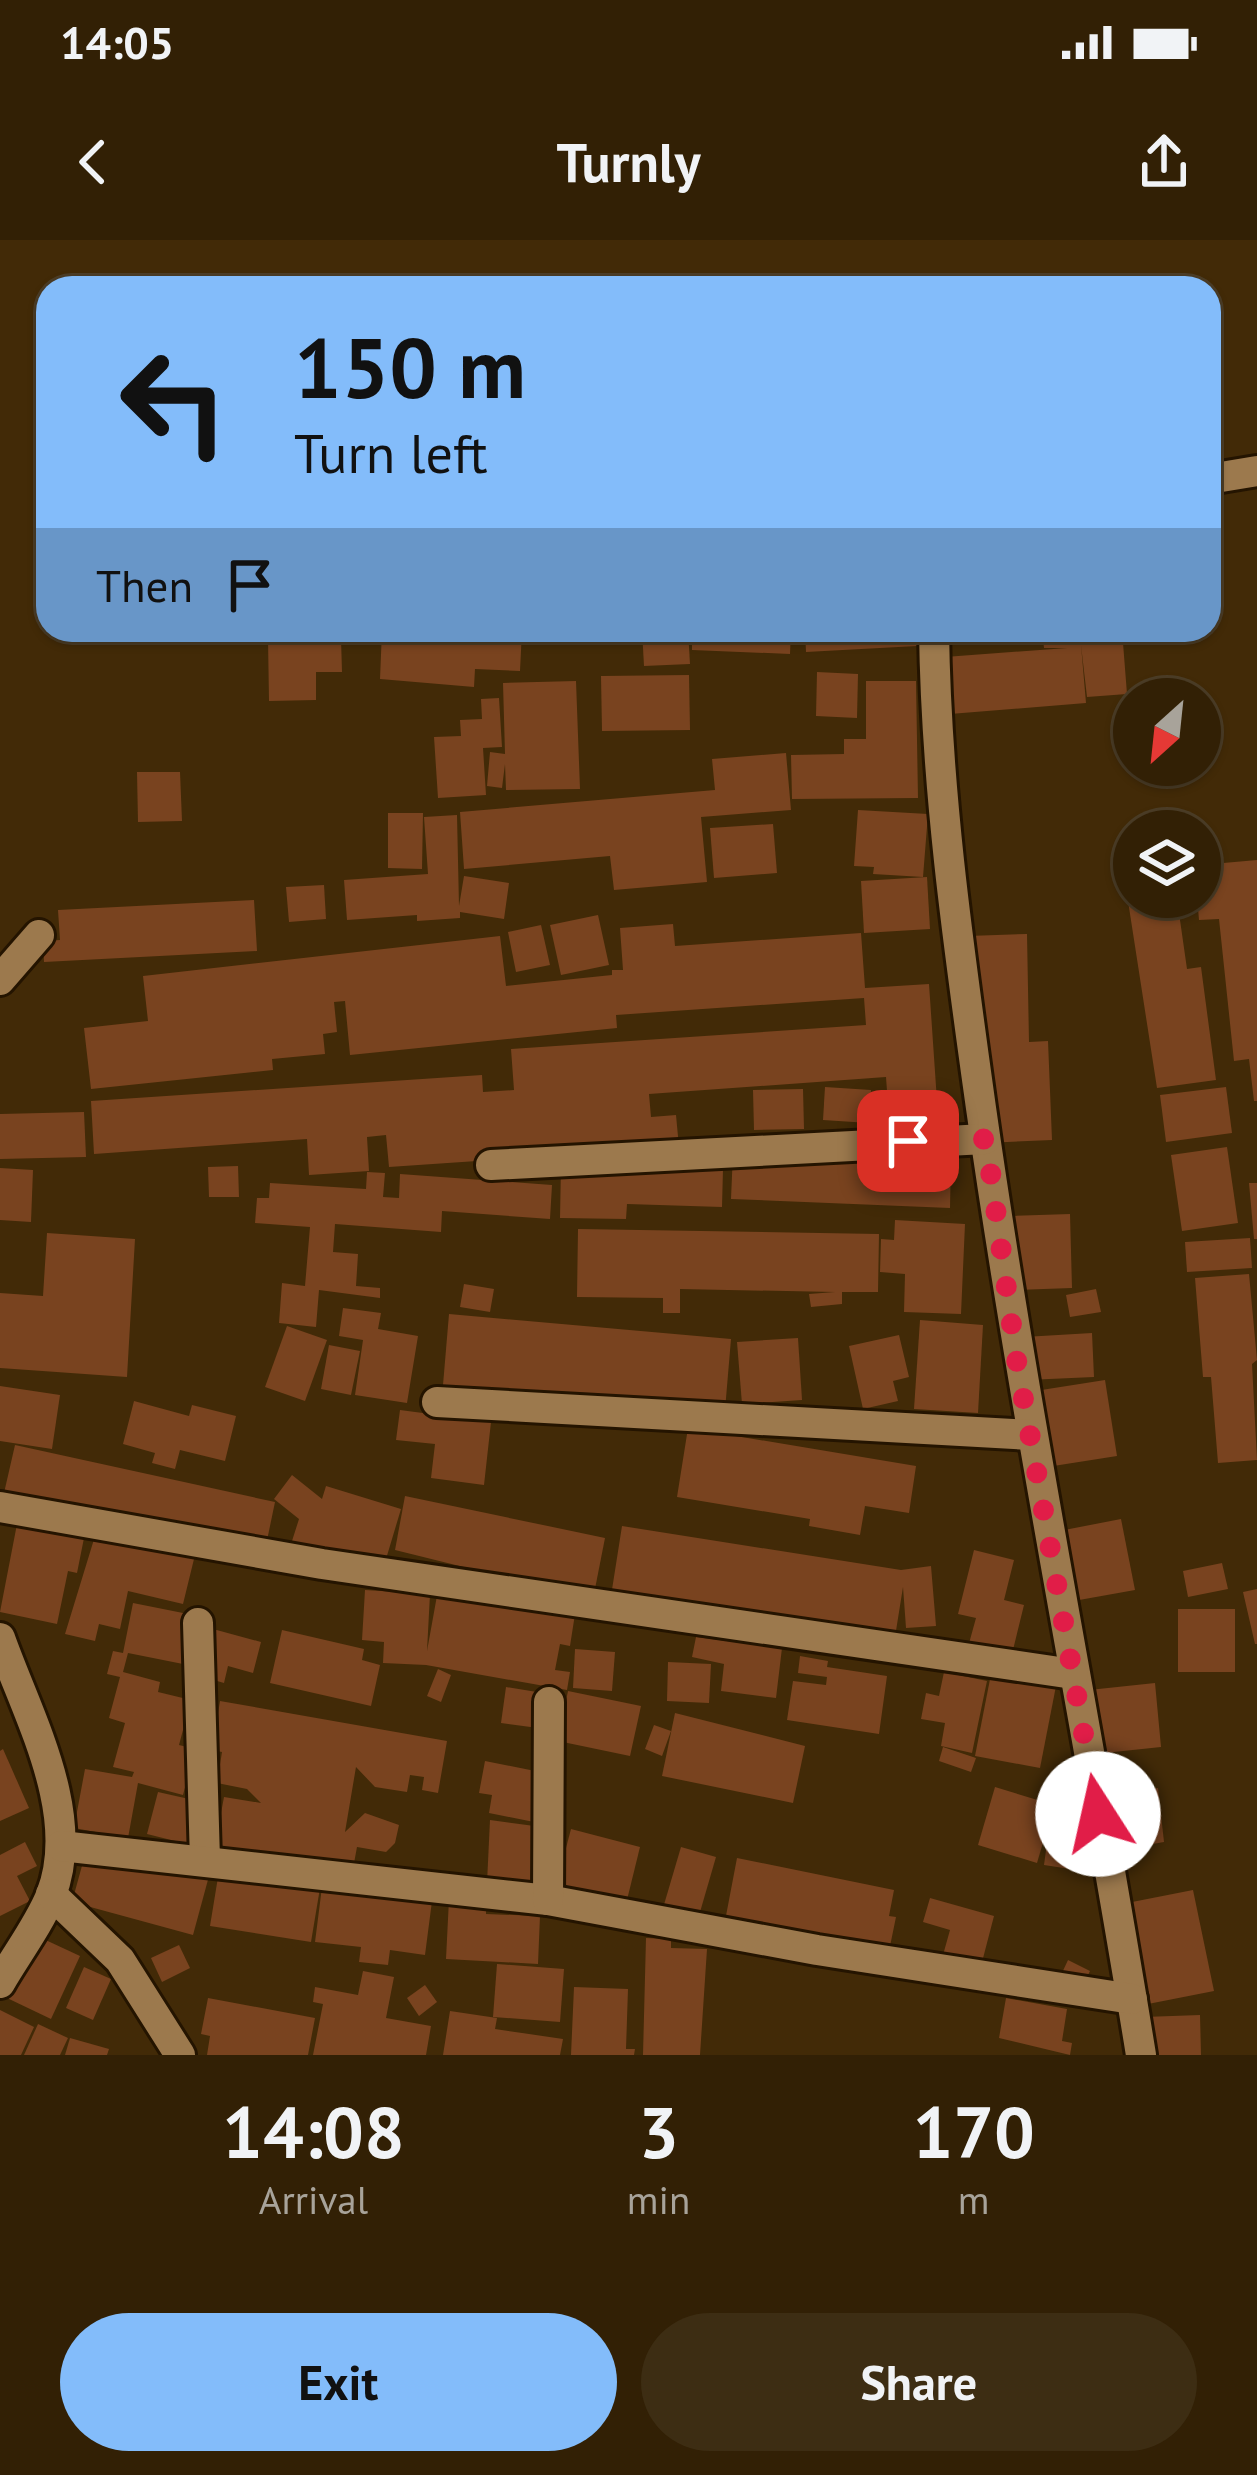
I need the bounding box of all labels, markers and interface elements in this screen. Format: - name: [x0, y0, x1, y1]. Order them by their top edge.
- text: 14:05: [60, 13, 174, 71]
- text: Turnly: [556, 127, 701, 197]
- icon: back: [60, 129, 126, 195]
- icon: share: [1131, 129, 1197, 195]
- text: 150 m: [294, 312, 526, 421]
- icon: left: [96, 324, 252, 480]
- text: Turn left: [294, 418, 488, 488]
- icon: arrive: [217, 552, 283, 618]
- text: Then: [96, 556, 193, 614]
- north arrow: [1113, 678, 1221, 786]
- map controls: [1113, 678, 1221, 918]
- button: layers: [1113, 810, 1221, 918]
- pin: [857, 1090, 959, 1192]
- icon: arrive: [875, 1108, 941, 1174]
- position arrow: [1035, 1751, 1161, 1877]
- text: 14:08: [222, 2085, 405, 2178]
- text: 3: [638, 2085, 679, 2178]
- text: 170: [912, 2085, 1035, 2178]
- text: Arrival: [259, 2174, 368, 2225]
- text: min: [627, 2174, 690, 2225]
- text: m: [958, 2174, 989, 2225]
- button: Exit: [60, 2313, 617, 2451]
- button: Share: [641, 2313, 1197, 2451]

